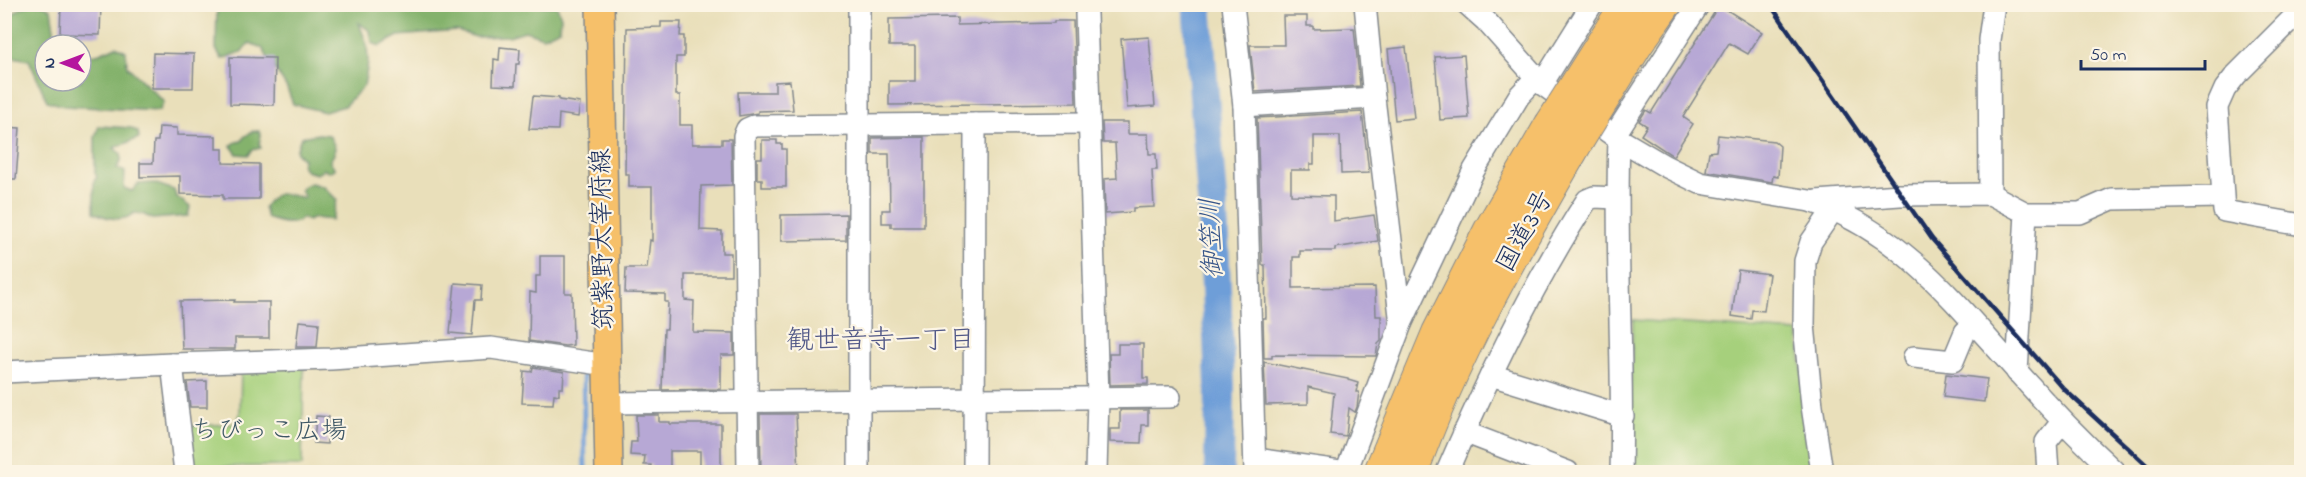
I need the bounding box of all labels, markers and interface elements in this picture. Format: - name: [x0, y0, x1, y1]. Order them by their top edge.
- north arrow: [33, 33, 93, 93]
- scale bar: [2081, 33, 2206, 71]
- text: 50 m: [2090, 43, 2127, 69]
- text: N: [38, 57, 62, 68]
- street label: 筑紫野太宰府線: [583, 148, 625, 330]
- street label: 国道3号: [1488, 184, 1564, 280]
- water label: 御笠川: [1192, 197, 1234, 279]
- district label: 観世音寺一丁目: [787, 322, 976, 361]
- park label: ちびっこ広場: [191, 413, 347, 451]

